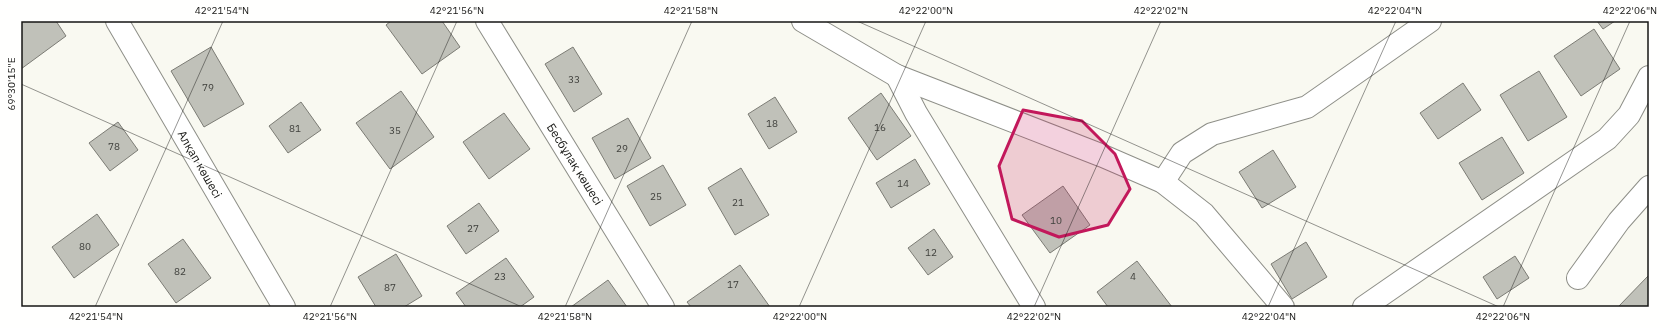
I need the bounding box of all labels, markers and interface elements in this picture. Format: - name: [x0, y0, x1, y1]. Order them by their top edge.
- text: 42°21'54"N: [195, 4, 249, 17]
- text: 42°21'56"N: [430, 4, 484, 17]
- text: 42°21'58"N: [664, 4, 718, 17]
- text: 42°22'00"N: [899, 4, 953, 17]
- text: 42°22'02"N: [1134, 4, 1188, 17]
- text: 42°22'04"N: [1368, 4, 1422, 17]
- text: 42°22'06"N: [1603, 4, 1657, 17]
- text: 69°30'15"E: [5, 57, 18, 111]
- house number: 33: [568, 73, 580, 86]
- house number: 79: [202, 81, 214, 94]
- house number: 18: [766, 117, 778, 130]
- street label: Бесбұлақ көшесі: [544, 120, 606, 208]
- house number: 16: [874, 121, 886, 134]
- house number: 81: [289, 122, 301, 135]
- house number: 35: [389, 124, 401, 137]
- street label: Алқап көшесі: [175, 127, 225, 201]
- house number: 78: [108, 140, 120, 153]
- house number: 29: [616, 142, 628, 155]
- house number: 14: [897, 177, 909, 190]
- house number: 25: [650, 190, 662, 203]
- house number: 21: [732, 196, 744, 209]
- house number: 10: [1050, 214, 1062, 227]
- house number: 27: [467, 222, 479, 235]
- house number: 80: [79, 240, 91, 253]
- house number: 12: [925, 246, 937, 259]
- house number: 82: [174, 265, 186, 278]
- house number: 23: [494, 270, 506, 283]
- house number: 4: [1130, 270, 1136, 283]
- house number: 17: [727, 278, 739, 291]
- house number: 87: [384, 281, 396, 294]
- text: 42°21'54"N: [69, 310, 123, 323]
- text: 42°21'56"N: [303, 310, 357, 323]
- text: 42°21'58"N: [538, 310, 592, 323]
- text: 42°22'00"N: [773, 310, 827, 323]
- text: 42°22'02"N: [1007, 310, 1061, 323]
- text: 42°22'04"N: [1242, 310, 1296, 323]
- text: 42°22'06"N: [1476, 310, 1530, 323]

